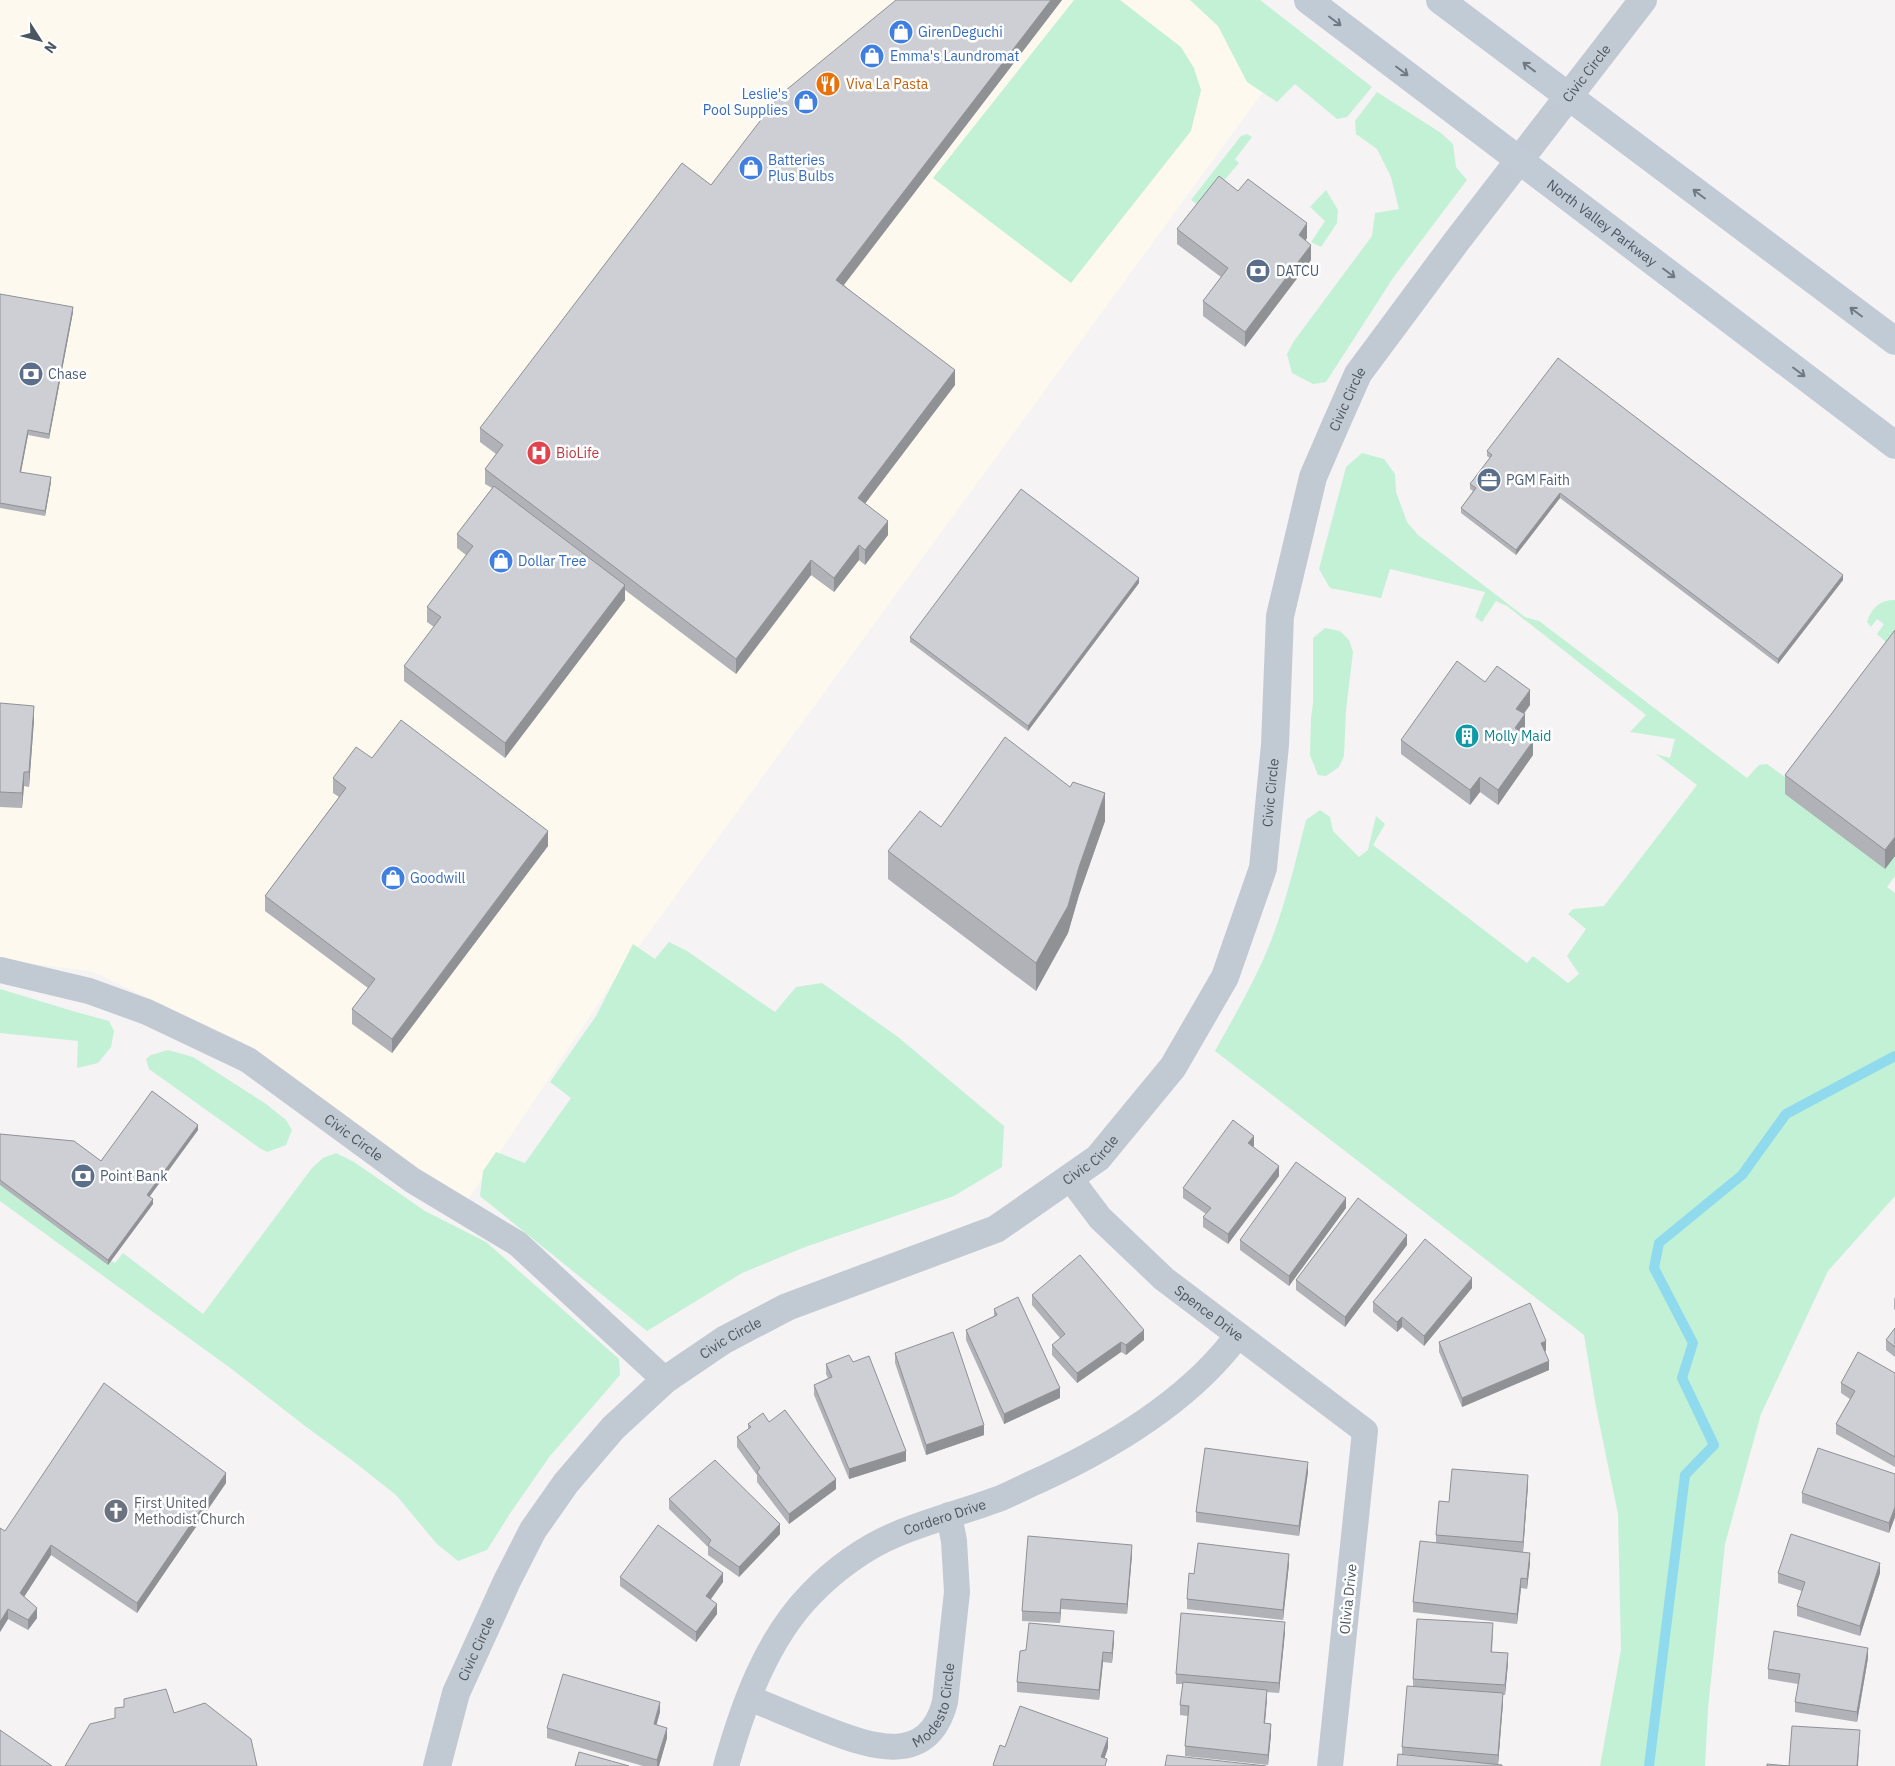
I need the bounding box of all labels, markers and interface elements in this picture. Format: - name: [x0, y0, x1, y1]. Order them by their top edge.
- north arrow: [15, 15, 65, 65]
- one-way arrow: [1328, 16, 1342, 26]
- shop icon: GirenDeguchi: [888, 19, 914, 45]
- place label: GirenDeguchi: [918, 23, 1003, 41]
- text: N: [40, 38, 61, 57]
- street label: Civic Circle: [1558, 40, 1615, 106]
- shop icon: Emma's Laundromat: [859, 43, 885, 69]
- place label: Emma's Laundromat: [890, 47, 1019, 65]
- one-way arrow: [1522, 62, 1536, 72]
- one-way arrow: [1395, 66, 1409, 76]
- restaurant icon: Viva La Pasta: [815, 71, 841, 97]
- place label: Viva La Pasta: [846, 75, 929, 93]
- place label: Leslie's Pool Supplies: [703, 85, 788, 119]
- shop icon: Leslie's Pool Supplies: [793, 89, 819, 115]
- place label: Batteries Plus Bulbs: [768, 151, 834, 185]
- shop icon: Batteries Plus Bulbs: [738, 155, 764, 181]
- street label: North Valley Parkway: [1543, 175, 1661, 270]
- one-way arrow: [1692, 189, 1706, 199]
- bank icon: DATCU: [1245, 258, 1271, 284]
- place label: DATCU: [1276, 262, 1319, 280]
- one-way arrow: [1662, 268, 1675, 279]
- one-way arrow: [1849, 307, 1863, 317]
- bank icon: Chase: [18, 361, 44, 387]
- street label: Civic Circle: [1325, 363, 1370, 434]
- place label: Chase: [48, 365, 87, 383]
- one-way arrow: [1792, 367, 1806, 377]
- hospital icon: BioLife: [526, 440, 552, 466]
- place label: BioLife: [556, 444, 599, 462]
- office icon: PGM Faith: [1476, 467, 1502, 493]
- place label: PGM Faith: [1506, 471, 1570, 489]
- shop icon: Dollar Tree: [488, 548, 514, 574]
- place label: Dollar Tree: [518, 552, 587, 570]
- building icon: Molly Maid: [1454, 723, 1480, 749]
- place label: Molly Maid: [1484, 727, 1551, 745]
- street label: Civic Circle: [1258, 757, 1283, 828]
- shop icon: Goodwill: [380, 865, 406, 891]
- place label: Goodwill: [410, 869, 466, 887]
- street label: Civic Circle: [321, 1110, 387, 1165]
- street label: Civic Circle: [1059, 1131, 1123, 1189]
- bank icon: Point Bank: [70, 1163, 96, 1189]
- place label: Point Bank: [100, 1167, 168, 1185]
- street label: Spence Drive: [1171, 1281, 1248, 1345]
- street label: Civic Circle: [696, 1313, 765, 1363]
- place label: First United Methodist Church: [134, 1494, 245, 1528]
- street label: Cordero Drive: [901, 1495, 989, 1540]
- church icon: First United Methodist Church: [103, 1498, 129, 1524]
- street label: Olivia Drive: [1335, 1563, 1361, 1635]
- street label: Civic Circle: [454, 1613, 499, 1684]
- street label: Modesto Circle: [909, 1662, 958, 1752]

